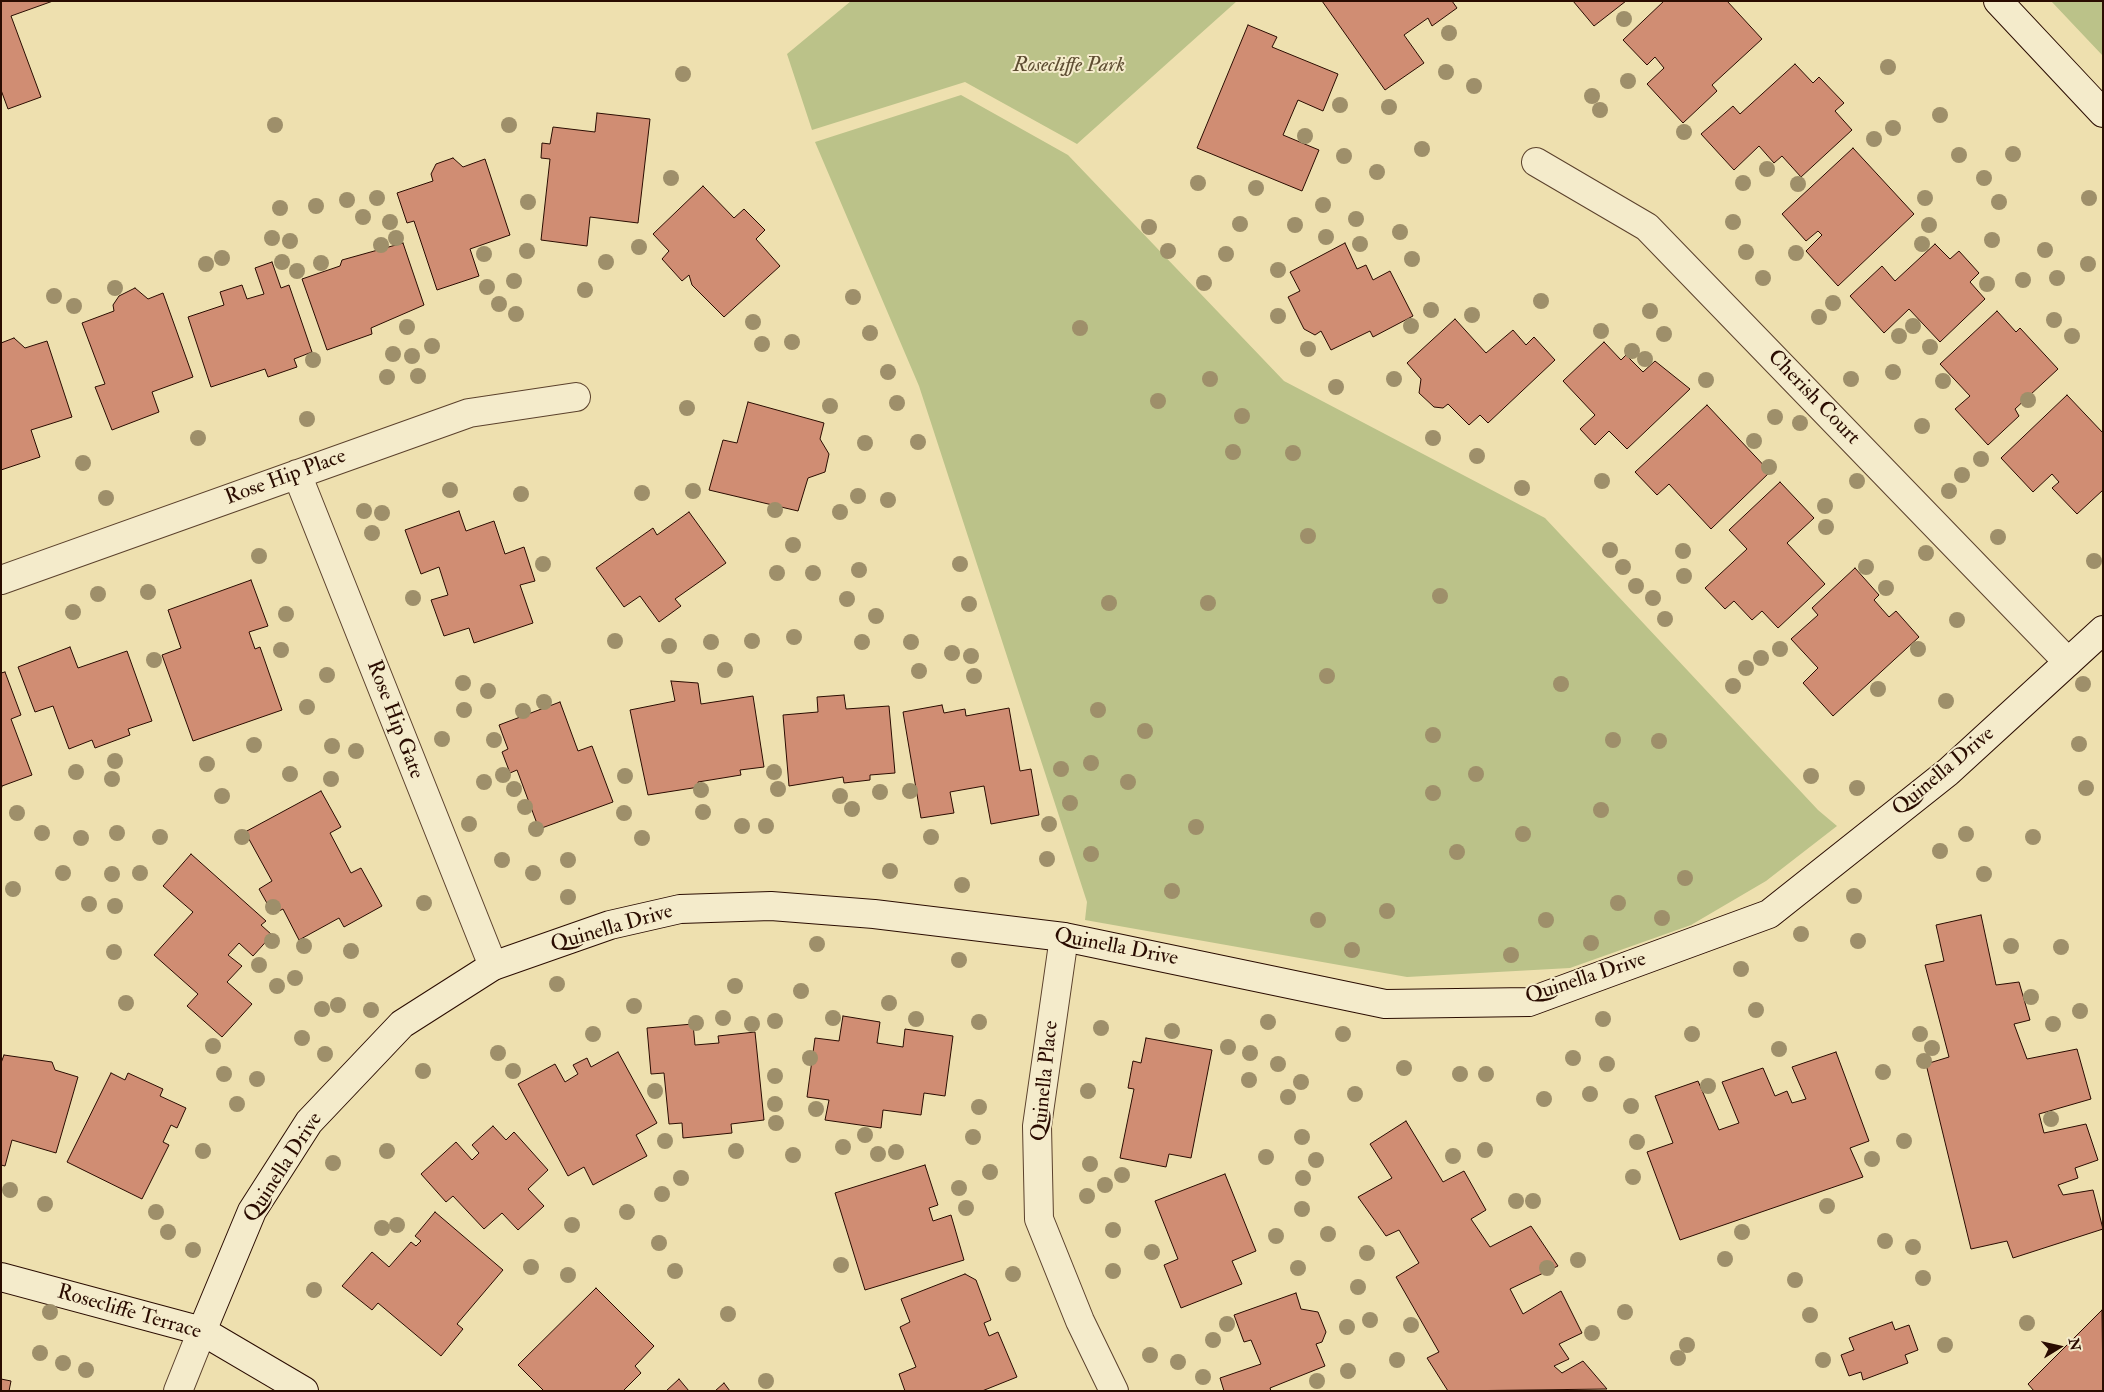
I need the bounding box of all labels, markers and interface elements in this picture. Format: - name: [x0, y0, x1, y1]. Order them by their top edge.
- park label: Rosecliffe Park: [1013, 53, 1125, 79]
- street label: Cherish Court: [1762, 345, 1864, 451]
- street label: Rose Hip Place: [222, 445, 350, 511]
- street label: Rose Hip Gate: [360, 657, 428, 783]
- street label: Quinella Drive: [1888, 722, 2000, 822]
- street label: Quinella Drive: [548, 900, 676, 958]
- street label: Quinella Drive: [1052, 924, 1180, 972]
- street label: Quinella Drive: [1522, 948, 1650, 1010]
- street label: Quinella Place: [1027, 1019, 1065, 1143]
- street label: Quinella Drive: [239, 1108, 329, 1228]
- street label: Rosecliffe Terrace: [54, 1280, 204, 1346]
- north arrow: [2034, 1322, 2084, 1372]
- text: N: [2065, 1337, 2084, 1352]

